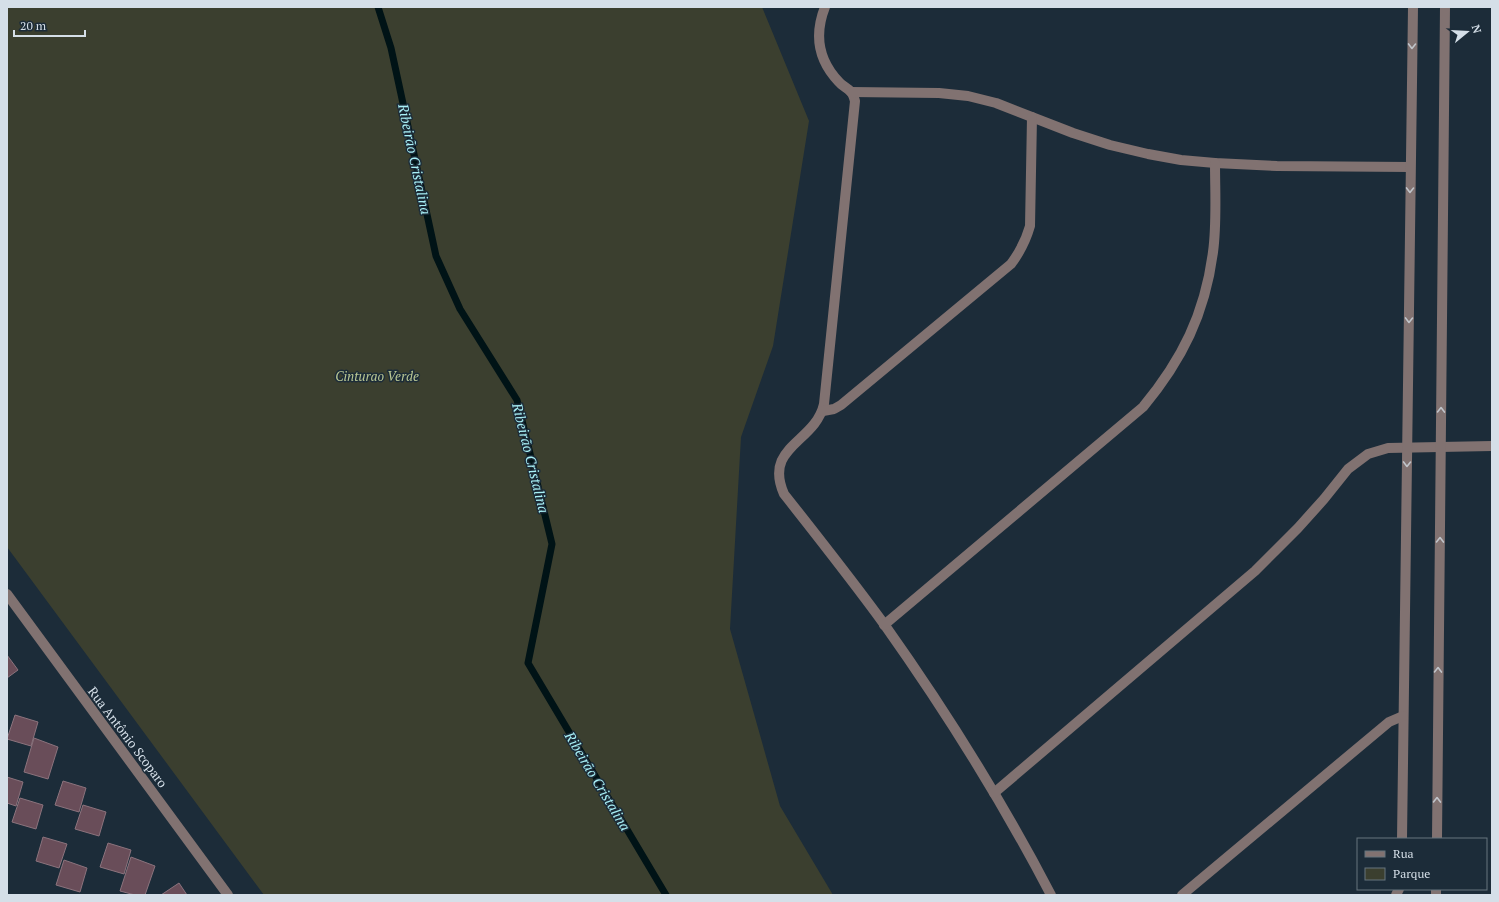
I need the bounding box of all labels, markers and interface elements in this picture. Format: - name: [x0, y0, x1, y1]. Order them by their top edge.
- scale bar: [14, 12, 85, 38]
- north arrow: [1447, 12, 1487, 52]
- text: 20 m: [20, 18, 47, 33]
- text: N: [1469, 23, 1485, 36]
- one-way arrow: [1408, 43, 1416, 49]
- water label: Ribeirão Cristalina: [394, 101, 436, 216]
- one-way arrow: [1406, 187, 1414, 193]
- one-way arrow: [1404, 317, 1413, 323]
- park label: Cinturao Verde: [335, 367, 419, 385]
- water label: Ribeirão Cristalina: [508, 400, 554, 515]
- one-way arrow: [1437, 407, 1445, 413]
- one-way arrow: [1403, 461, 1411, 467]
- one-way arrow: [1435, 537, 1444, 543]
- one-way arrow: [1434, 667, 1442, 673]
- street label: Rua Antônio Scoparo: [84, 683, 172, 791]
- water label: Ribeirão Cristalina: [560, 727, 635, 834]
- one-way arrow: [1433, 797, 1441, 803]
- legend: [1357, 838, 1487, 890]
- text: Rua: [1393, 846, 1414, 861]
- text: Parque: [1393, 866, 1430, 881]

